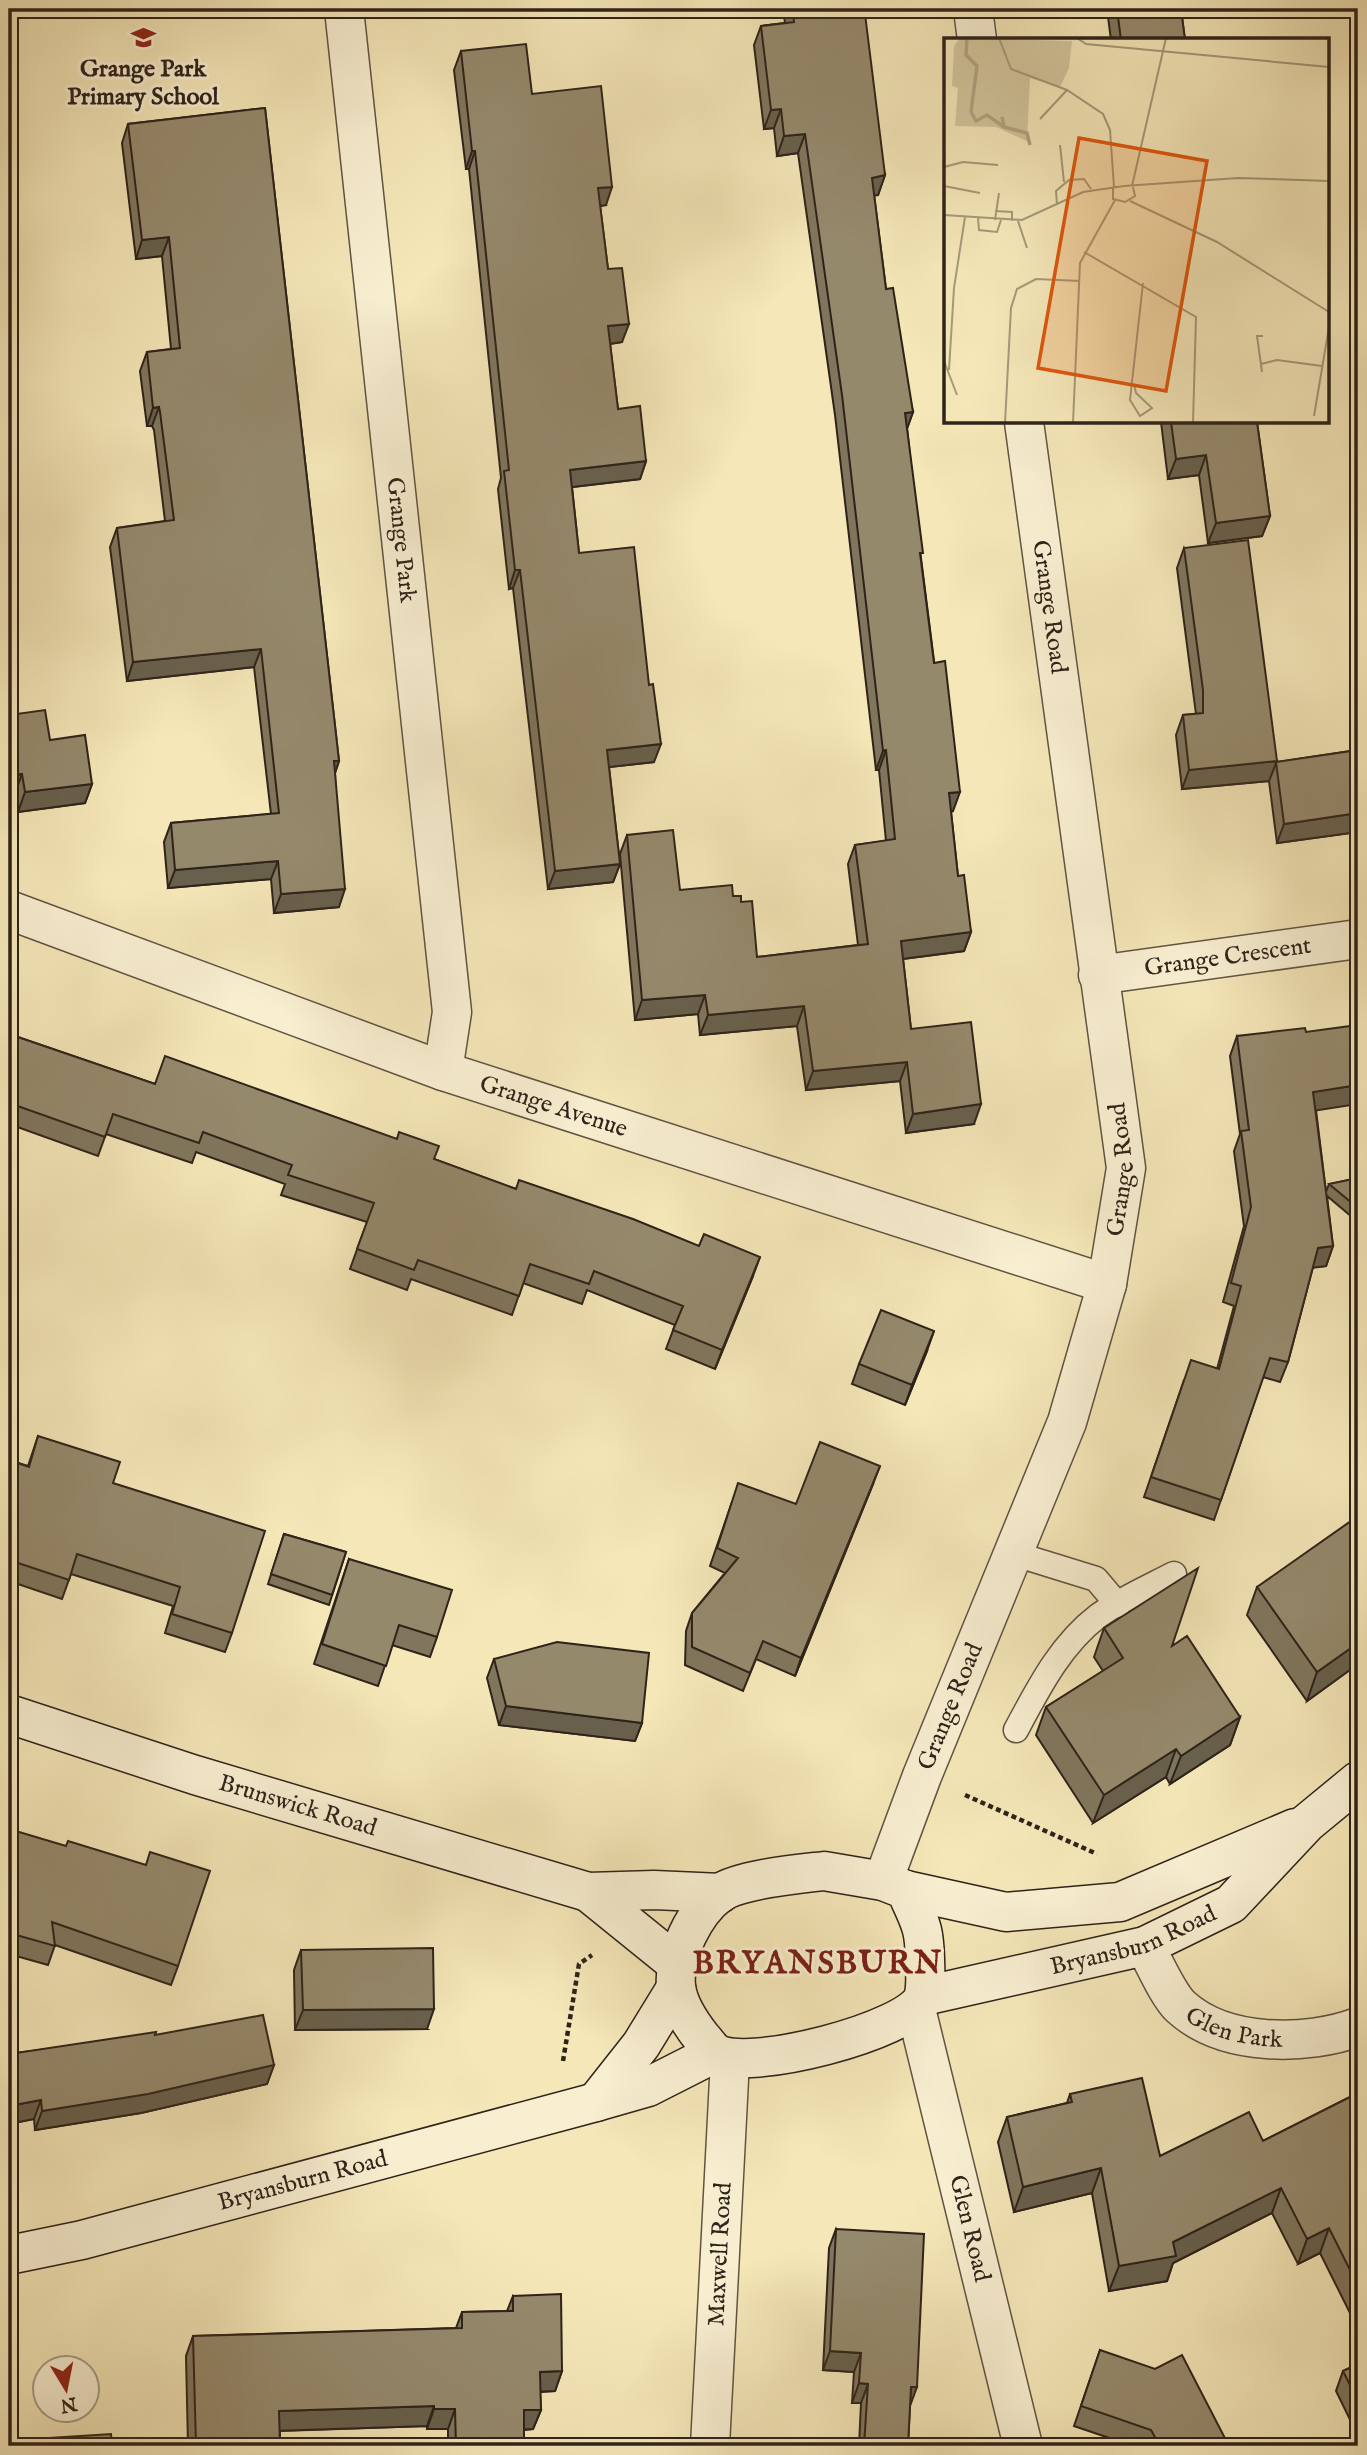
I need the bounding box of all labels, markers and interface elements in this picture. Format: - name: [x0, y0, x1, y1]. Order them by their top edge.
- school or university icon: Grange Park Primary School: [129, 24, 157, 52]
- inset map: [944, 38, 1328, 424]
- place label: Grange Park Primary School: [67, 54, 219, 113]
- street label: Grange Park: [379, 476, 423, 604]
- street label: Grange Road: [1024, 538, 1074, 676]
- street label: Grange Crescent: [1142, 930, 1313, 984]
- street label: Grange Avenue: [476, 1068, 631, 1145]
- street label: Grange Road: [1100, 1101, 1142, 1239]
- street label: Grange Road: [911, 1638, 990, 1775]
- street label: Brunswick Road: [215, 1767, 381, 1844]
- street label: Bryansburn Road: [1047, 1898, 1222, 1982]
- district label: BRYANSBURN: [693, 1944, 943, 1985]
- street label: Glen Park: [1179, 2000, 1283, 2055]
- street label: Bryansburn Road: [215, 2143, 391, 2218]
- street label: Glen Road: [942, 2172, 998, 2285]
- street label: Maxwell Road: [701, 2181, 739, 2327]
- north arrow: [32, 2354, 102, 2424]
- text: N: [58, 2390, 80, 2417]

